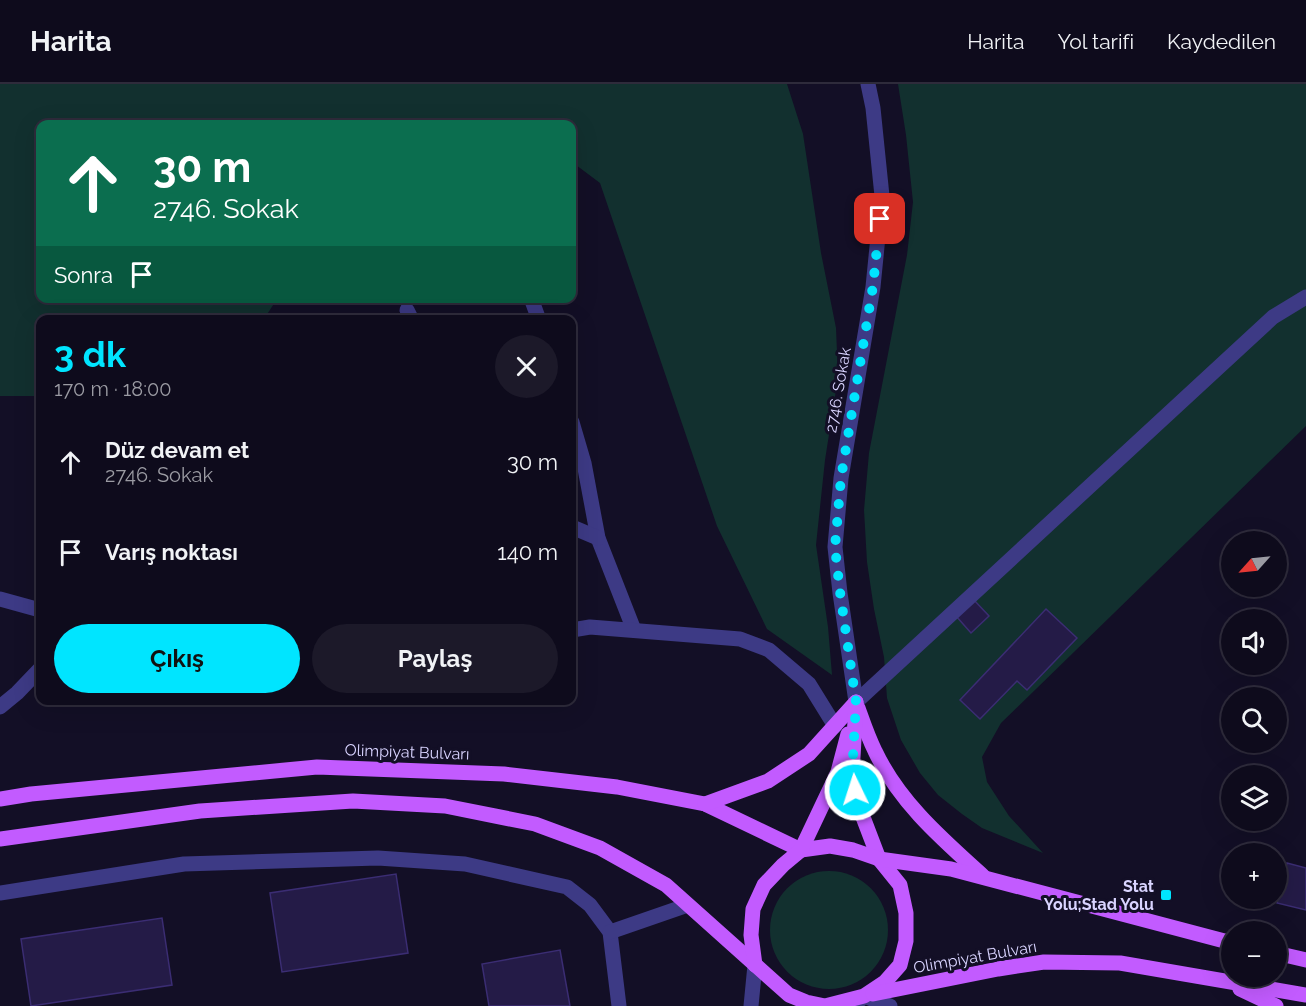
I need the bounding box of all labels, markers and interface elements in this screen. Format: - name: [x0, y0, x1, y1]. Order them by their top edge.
- text: Harita: [30, 25, 112, 58]
- text: Harita: [967, 29, 1024, 54]
- text: Yol tarifi: [1057, 29, 1134, 54]
- text: Kaydedilen: [1167, 29, 1276, 54]
- text: 30 m: [153, 143, 251, 192]
- icon: ahead: [54, 144, 132, 222]
- text: 2746. Sokak: [153, 193, 299, 224]
- pin: [854, 193, 905, 244]
- icon: arrive: [863, 202, 896, 235]
- icon: arrive: [125, 258, 158, 291]
- text: Sonra: [54, 262, 113, 288]
- text: 3 dk: [54, 333, 126, 375]
- button: close: [495, 335, 558, 398]
- street label: 2746. Sokak: [821, 345, 855, 434]
- text: 170 m · 18:00: [54, 377, 171, 401]
- text: Düz devam et: [105, 437, 249, 463]
- icon: ahead: [54, 446, 87, 479]
- text: 30 m: [507, 449, 558, 475]
- text: 2746. Sokak: [105, 463, 213, 487]
- north arrow: [1221, 531, 1287, 597]
- map controls: [1221, 531, 1287, 987]
- icon: arrive: [54, 536, 87, 569]
- text: Varış noktası: [105, 539, 238, 565]
- text: 140 m: [497, 539, 558, 565]
- button: sound: [1221, 609, 1287, 675]
- button: Çıkış: [54, 624, 300, 693]
- button: Paylaş: [312, 624, 558, 693]
- button: search: [1221, 687, 1287, 753]
- street label: Olimpiyat Bulvarı: [344, 740, 470, 764]
- position arrow: [823, 758, 887, 822]
- button: layers: [1221, 765, 1287, 831]
- button: +: [1221, 843, 1287, 909]
- place label: Stat Yolu;Stad Yolu: [1044, 877, 1154, 914]
- marker: Stat Yolu;Stad Yolu: [1159, 888, 1173, 902]
- button: −: [1221, 921, 1287, 987]
- street label: Olimpiyat Bulvarı: [912, 937, 1038, 977]

